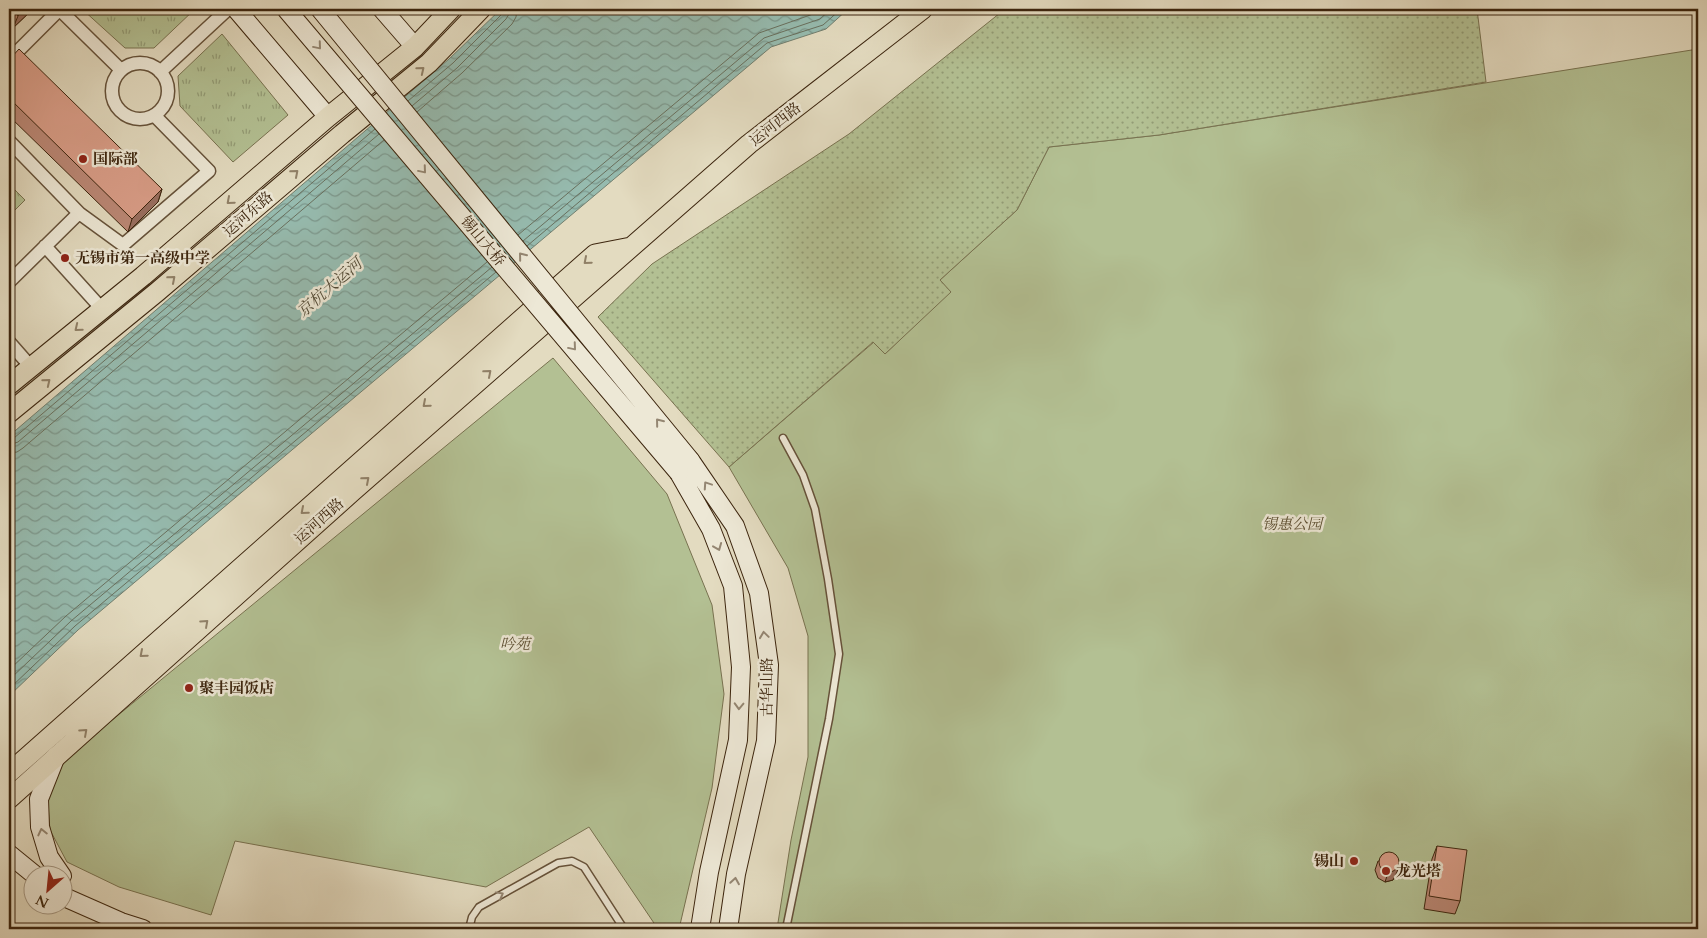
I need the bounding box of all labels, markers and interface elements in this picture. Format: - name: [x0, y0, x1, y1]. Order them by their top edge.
- one-way arrow: [312, 40, 321, 49]
- one-way arrow: [415, 68, 424, 76]
- street label: 运河西路: [745, 98, 805, 150]
- place label: 国际部: [93, 149, 138, 169]
- marker: 国际部: [77, 153, 89, 165]
- one-way arrow: [417, 164, 426, 173]
- one-way arrow: [290, 170, 299, 179]
- street label: 运河东路: [219, 187, 277, 241]
- one-way arrow: [226, 195, 235, 204]
- street label: 锡山大桥: [456, 212, 510, 270]
- place label: 无锡市第一高级中学: [75, 248, 210, 268]
- water label: 京杭大运河: [292, 251, 369, 322]
- marker: 无锡市第一高级中学: [59, 252, 71, 264]
- one-way arrow: [520, 253, 528, 262]
- one-way arrow: [584, 255, 593, 264]
- one-way arrow: [167, 276, 176, 285]
- one-way arrow: [75, 323, 84, 331]
- one-way arrow: [567, 342, 576, 351]
- one-way arrow: [482, 370, 491, 379]
- one-way arrow: [41, 379, 50, 388]
- one-way arrow: [423, 398, 432, 407]
- one-way arrow: [656, 419, 664, 428]
- one-way arrow: [360, 477, 369, 486]
- one-way arrow: [704, 482, 713, 491]
- street label: 运河西路: [290, 493, 348, 549]
- one-way arrow: [301, 505, 310, 514]
- park label: 锡惠公园: [1262, 514, 1324, 534]
- one-way arrow: [712, 542, 722, 551]
- one-way arrow: [200, 620, 209, 629]
- one-way arrow: [760, 630, 770, 639]
- park label: 吟苑: [500, 634, 532, 654]
- one-way arrow: [140, 648, 149, 657]
- street label: 古华山路: [757, 657, 777, 717]
- place label: 聚丰园饭店: [199, 678, 274, 698]
- marker: 聚丰园饭店: [183, 682, 195, 694]
- one-way arrow: [734, 702, 745, 710]
- one-way arrow: [79, 728, 88, 737]
- one-way arrow: [37, 827, 48, 836]
- place label: 锡山: [1314, 851, 1344, 871]
- marker: 锡山: [1348, 855, 1360, 867]
- place label: 龙光塔: [1396, 861, 1441, 881]
- marker: 龙光塔: [1380, 865, 1392, 877]
- north arrow: [22, 866, 72, 916]
- one-way arrow: [730, 877, 740, 885]
- text: N: [33, 890, 52, 912]
- one-way arrow: [495, 892, 504, 902]

